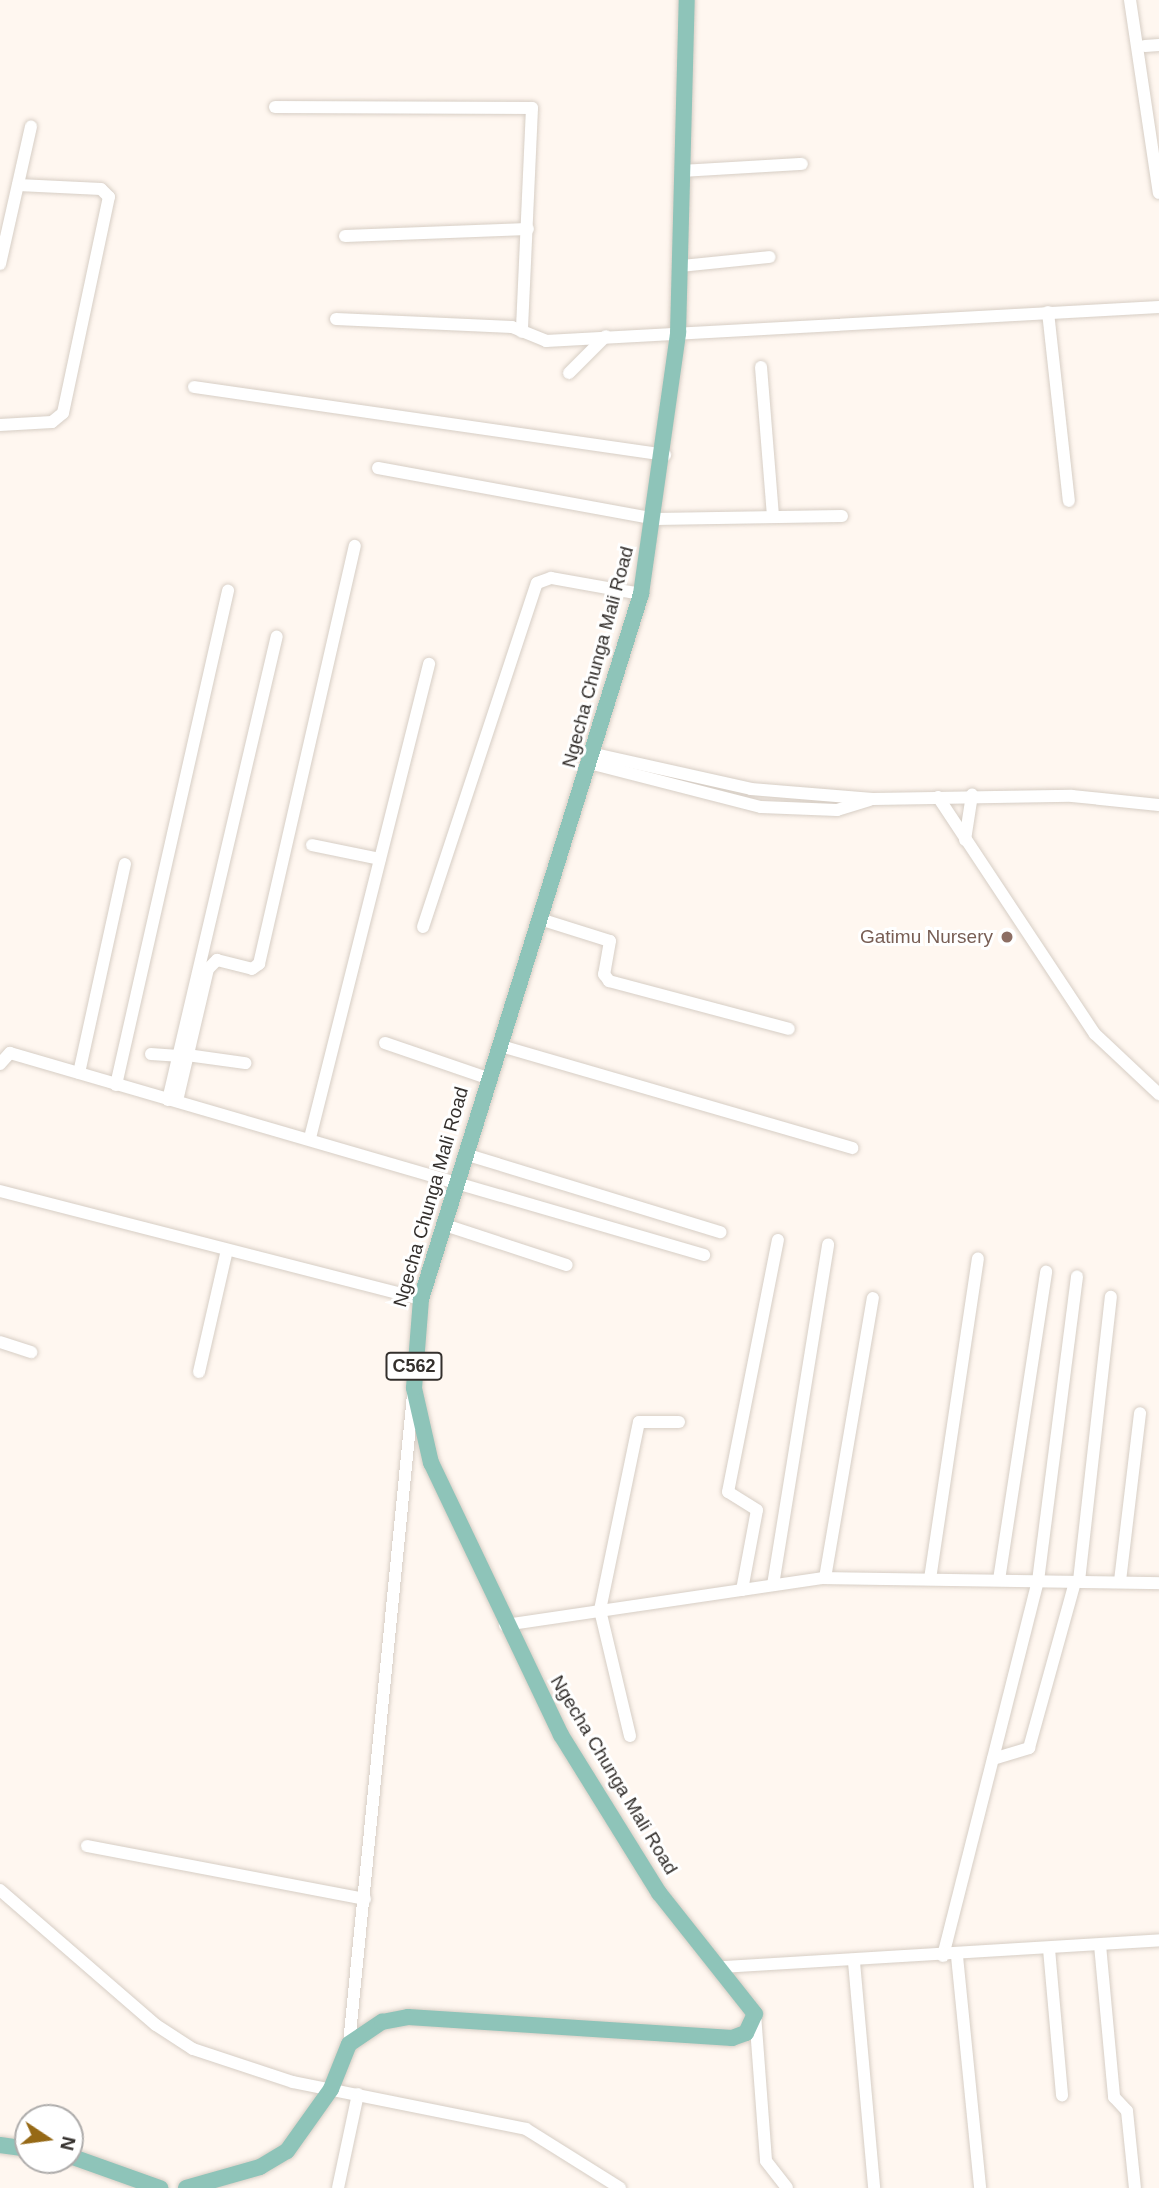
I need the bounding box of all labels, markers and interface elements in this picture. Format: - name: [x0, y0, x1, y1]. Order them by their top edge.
- street label: Ngecha Chunga Mali Road: [557, 544, 639, 770]
- place label: Gatimu Nursery: [860, 926, 993, 948]
- marker: Gatimu Nursery: [999, 929, 1015, 945]
- street label: Ngecha Chunga Mali Road: [389, 1084, 473, 1310]
- road number: C562: [384, 1352, 444, 1380]
- street label: Ngecha Chunga Mali Road: [545, 1671, 683, 1879]
- north arrow: [14, 2104, 84, 2174]
- text: N: [56, 2134, 80, 2152]

